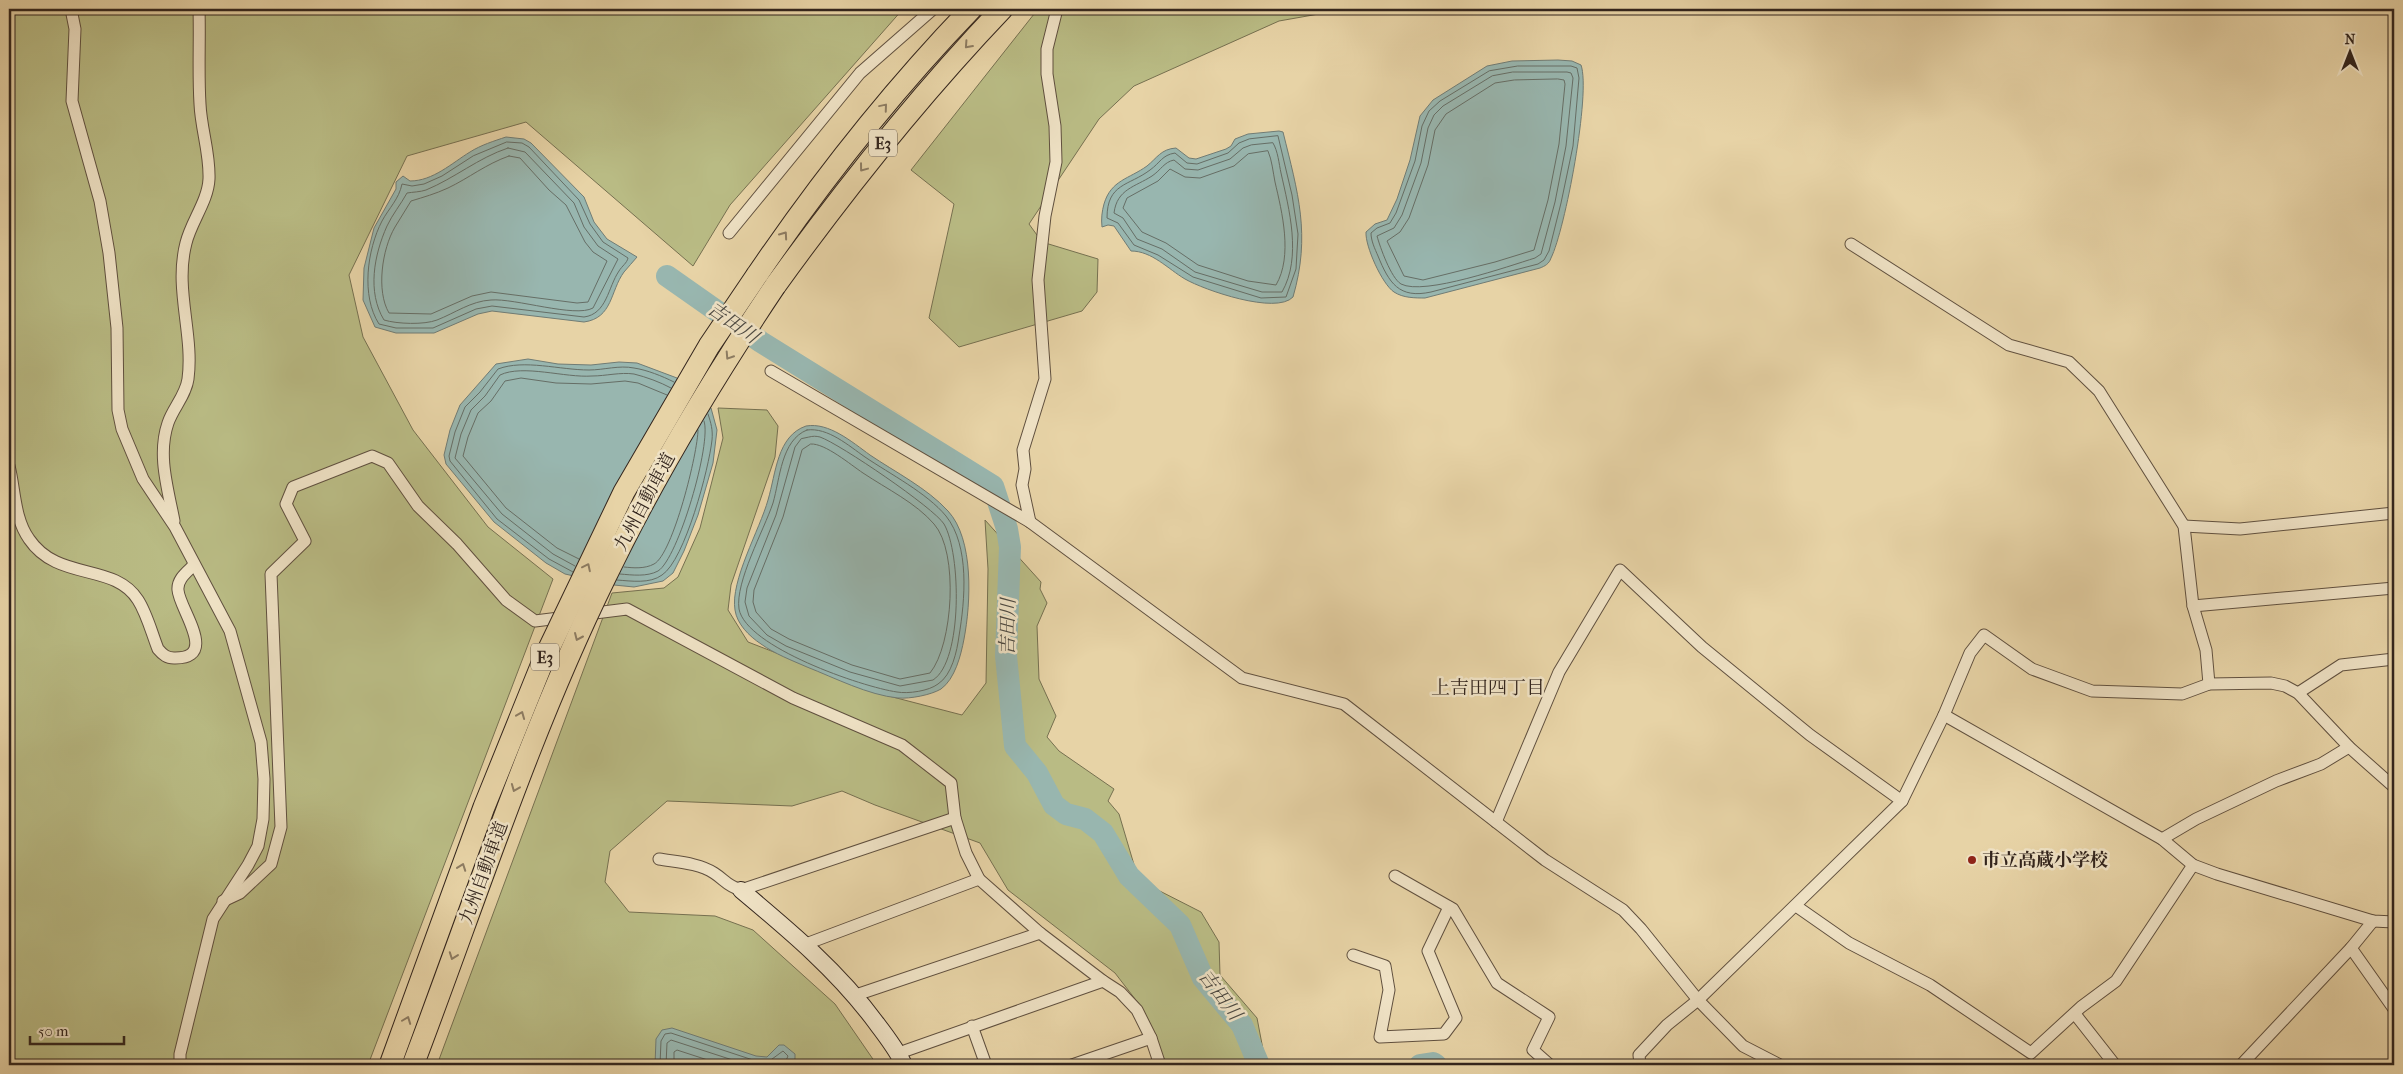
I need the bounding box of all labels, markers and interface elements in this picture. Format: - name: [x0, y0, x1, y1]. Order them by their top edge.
- north arrow: [2326, 28, 2376, 78]
- text: N: [2345, 31, 2356, 48]
- one-way arrow: [965, 39, 974, 48]
- one-way arrow: [879, 104, 887, 113]
- road number: E3: [869, 130, 897, 156]
- one-way arrow: [860, 162, 868, 171]
- one-way arrow: [778, 231, 787, 241]
- water label: 吉田川: [703, 298, 764, 350]
- one-way arrow: [725, 350, 735, 359]
- street label: 九州自動車道: [610, 449, 680, 555]
- one-way arrow: [581, 563, 591, 572]
- water label: 吉田川: [997, 596, 1020, 656]
- one-way arrow: [573, 632, 584, 641]
- road number: E3: [531, 644, 559, 670]
- district label: 上吉田四丁目: [1431, 677, 1545, 699]
- one-way arrow: [515, 711, 525, 720]
- one-way arrow: [511, 783, 521, 791]
- street label: 九州自動車道: [456, 819, 512, 927]
- place label: 市立高蔵小学校: [1982, 850, 2108, 871]
- marker: 市立高蔵小学校: [1966, 854, 1978, 866]
- one-way arrow: [456, 863, 466, 871]
- one-way arrow: [449, 952, 459, 960]
- water label: 吉田川: [1194, 966, 1247, 1026]
- scale bar: [30, 1014, 124, 1046]
- one-way arrow: [401, 1016, 412, 1025]
- text: 50 m: [38, 1022, 69, 1040]

